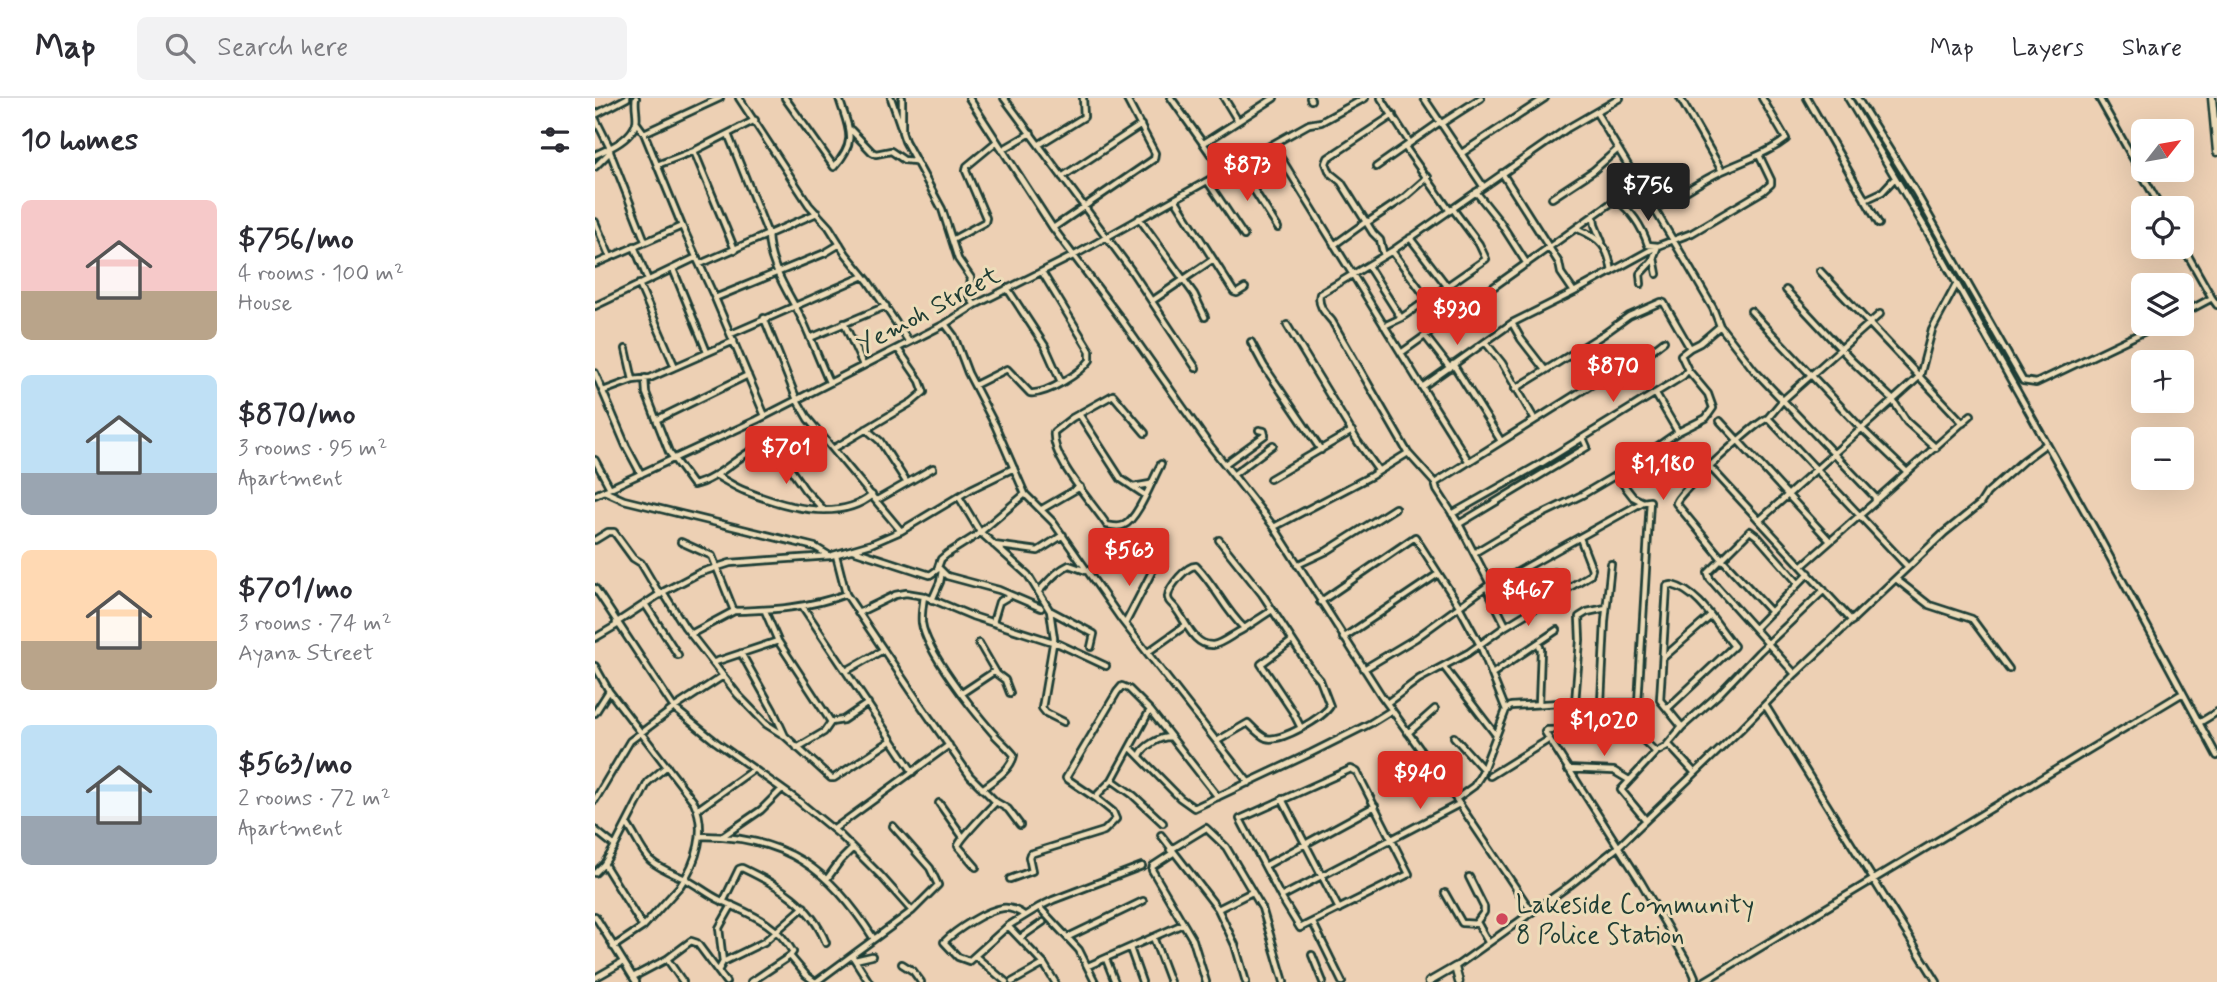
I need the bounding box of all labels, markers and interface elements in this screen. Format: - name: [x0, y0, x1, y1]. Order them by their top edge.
- search box: [137, 17, 627, 80]
- text: Map: [35, 26, 95, 70]
- icon: search: [161, 29, 199, 67]
- text: Search here: [217, 31, 348, 65]
- text: Map: [1930, 33, 1974, 64]
- text: Layers: [2012, 33, 2084, 64]
- text: Share: [2122, 33, 2182, 64]
- north arrow: [2131, 119, 2195, 182]
- map controls: [2131, 119, 2194, 490]
- text: 10 homes: [21, 121, 138, 160]
- icon: filters: [536, 121, 574, 159]
- pin: $873: [1206, 144, 1288, 203]
- text: $873: [1223, 151, 1271, 181]
- pin: $756: [1607, 164, 1689, 223]
- text: $756: [1623, 171, 1673, 201]
- button: locate: [2131, 196, 2194, 259]
- text: $756/mo: [238, 220, 354, 259]
- icon: home: [77, 228, 161, 312]
- text: 4 rooms · 100 m²: [238, 259, 404, 289]
- street label: Yemoh Street: [851, 259, 1007, 363]
- button: layers: [2131, 273, 2194, 336]
- pin: $930: [1416, 288, 1498, 347]
- text: House: [238, 289, 292, 319]
- text: $930: [1433, 295, 1481, 325]
- pin: $870: [1572, 344, 1654, 404]
- button: +: [2131, 350, 2194, 413]
- text: $870: [1587, 352, 1639, 382]
- text: $870/mo: [238, 395, 355, 434]
- icon: home: [77, 403, 161, 487]
- pin: $701: [745, 426, 827, 486]
- button: −: [2131, 427, 2194, 490]
- text: 3 rooms · 95 m²: [238, 434, 387, 464]
- text: $701: [761, 434, 811, 464]
- pin: $1,180: [1606, 442, 1720, 502]
- text: $1,180: [1631, 450, 1695, 480]
- text: Apartment: [238, 464, 343, 494]
- pin: $563: [1088, 528, 1170, 588]
- text: $563: [1104, 536, 1154, 566]
- pin: $467: [1487, 568, 1569, 628]
- text: $701/mo: [238, 570, 352, 609]
- text: $467: [1502, 576, 1554, 606]
- icon: home: [77, 578, 161, 662]
- text: 3 rooms · 74 m²: [238, 609, 392, 639]
- text: Ayana Street: [238, 639, 374, 669]
- pin: $1,020: [1547, 698, 1661, 758]
- text: $1,020: [1570, 706, 1638, 736]
- text: $563/mo: [238, 745, 352, 784]
- pin: $940: [1379, 752, 1461, 811]
- icon: home: [77, 753, 161, 837]
- text: $940: [1394, 759, 1446, 789]
- text: 2 rooms · 72 m²: [238, 784, 391, 814]
- text: Apartment: [238, 814, 343, 844]
- place label: Lakeside Community 8 Police Station: [1516, 889, 1754, 953]
- marker: Lakeside Community 8 Police Station: [1494, 911, 1510, 927]

